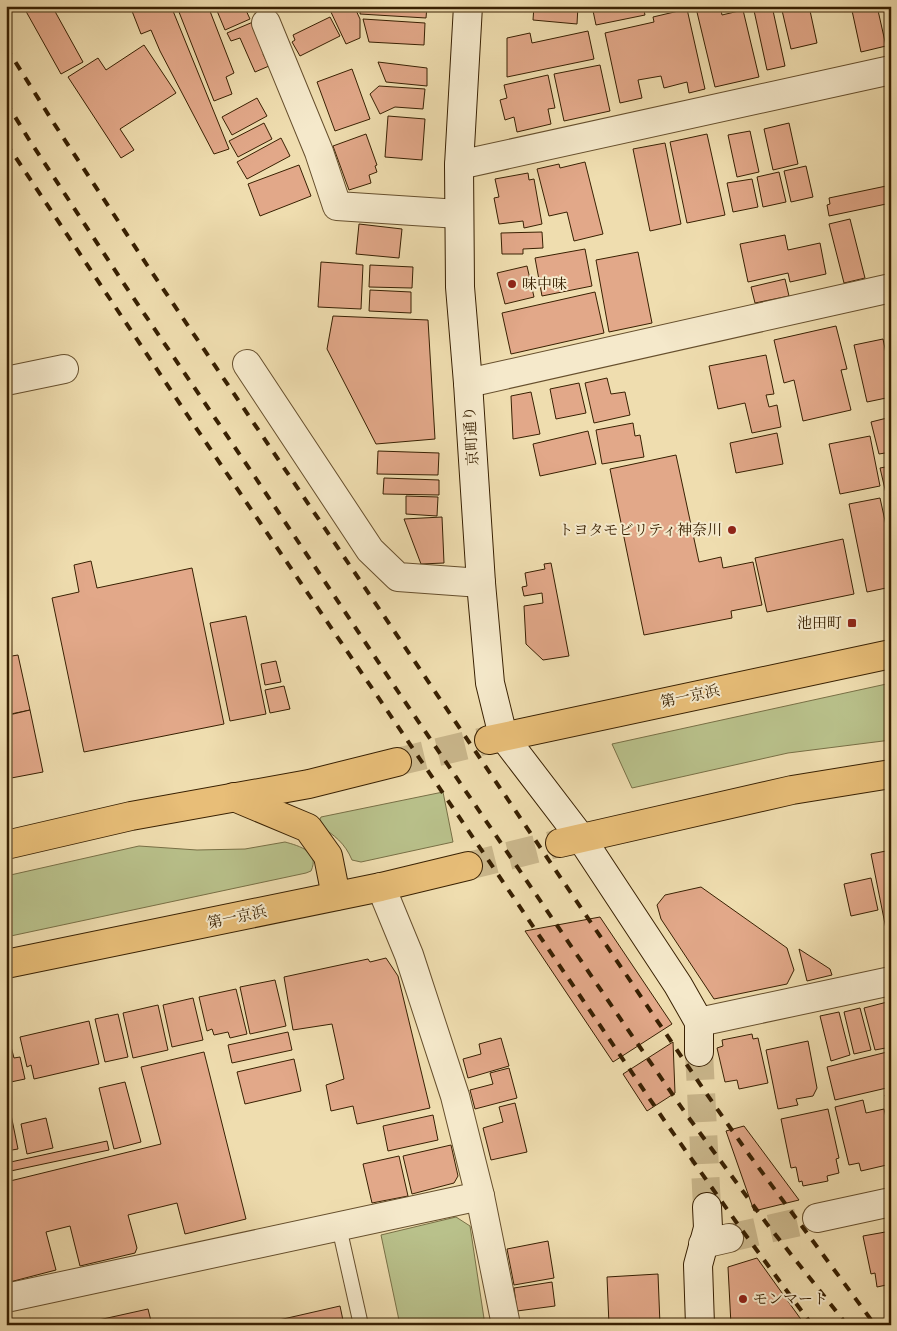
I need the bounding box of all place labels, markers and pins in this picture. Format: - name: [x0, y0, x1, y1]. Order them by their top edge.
- place label: 味中味: [522, 275, 567, 294]
- marker: 味中味: [506, 278, 518, 290]
- place label: トヨタモビリティ神奈川: [558, 521, 722, 540]
- marker: トヨタモビリティ神奈川: [726, 524, 738, 536]
- place label: 池田町: [797, 614, 842, 633]
- marker: 池田町: [846, 617, 858, 629]
- place label: モンマート: [753, 1290, 828, 1309]
- marker: モンマート: [737, 1293, 749, 1305]

